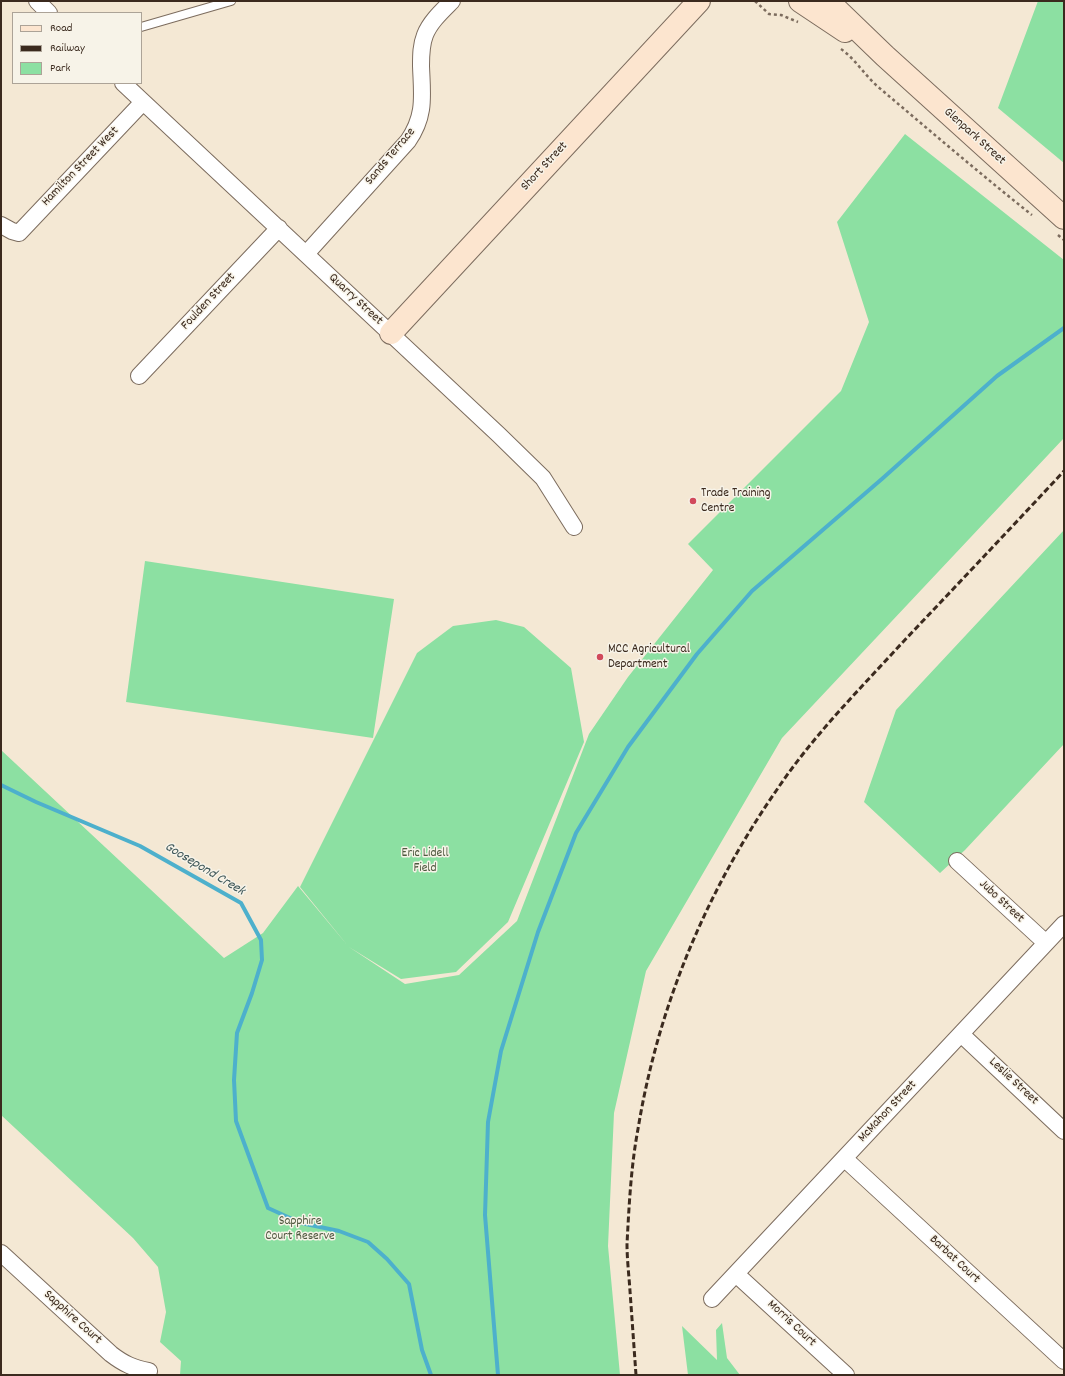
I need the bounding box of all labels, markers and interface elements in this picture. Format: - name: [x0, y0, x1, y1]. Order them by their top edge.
- legend: [12, 12, 142, 84]
- text: Road: [50, 20, 72, 37]
- text: Railway: [50, 40, 85, 57]
- text: Park: [50, 60, 70, 77]
- street label: Glenpark Street: [940, 105, 1008, 169]
- street label: Hamilton Street West: [39, 124, 123, 210]
- street label: Sands Terrace: [363, 125, 419, 189]
- street label: Short Street: [518, 139, 572, 195]
- street label: Foulden Street: [179, 270, 239, 334]
- street label: Quarry Street: [325, 271, 385, 329]
- place label: Trade Training Centre: [701, 486, 770, 517]
- marker: Trade Training Centre: [688, 496, 698, 506]
- place label: MCC Agricultural Department: [608, 642, 690, 673]
- marker: MCC Agricultural Department: [595, 652, 605, 662]
- water label: Goosepond Creek: [161, 839, 247, 901]
- park label: Eric Lidell Field: [401, 846, 449, 877]
- street label: Jubo Street: [975, 877, 1027, 927]
- street label: Leslie Street: [985, 1055, 1041, 1109]
- street label: McMahon Street: [855, 1078, 921, 1146]
- park label: Sapphire Court Reserve: [265, 1214, 335, 1245]
- street label: Barbat Court: [925, 1232, 983, 1288]
- street label: Sapphire Court: [40, 1288, 104, 1348]
- street label: Morris Court: [763, 1297, 819, 1351]

